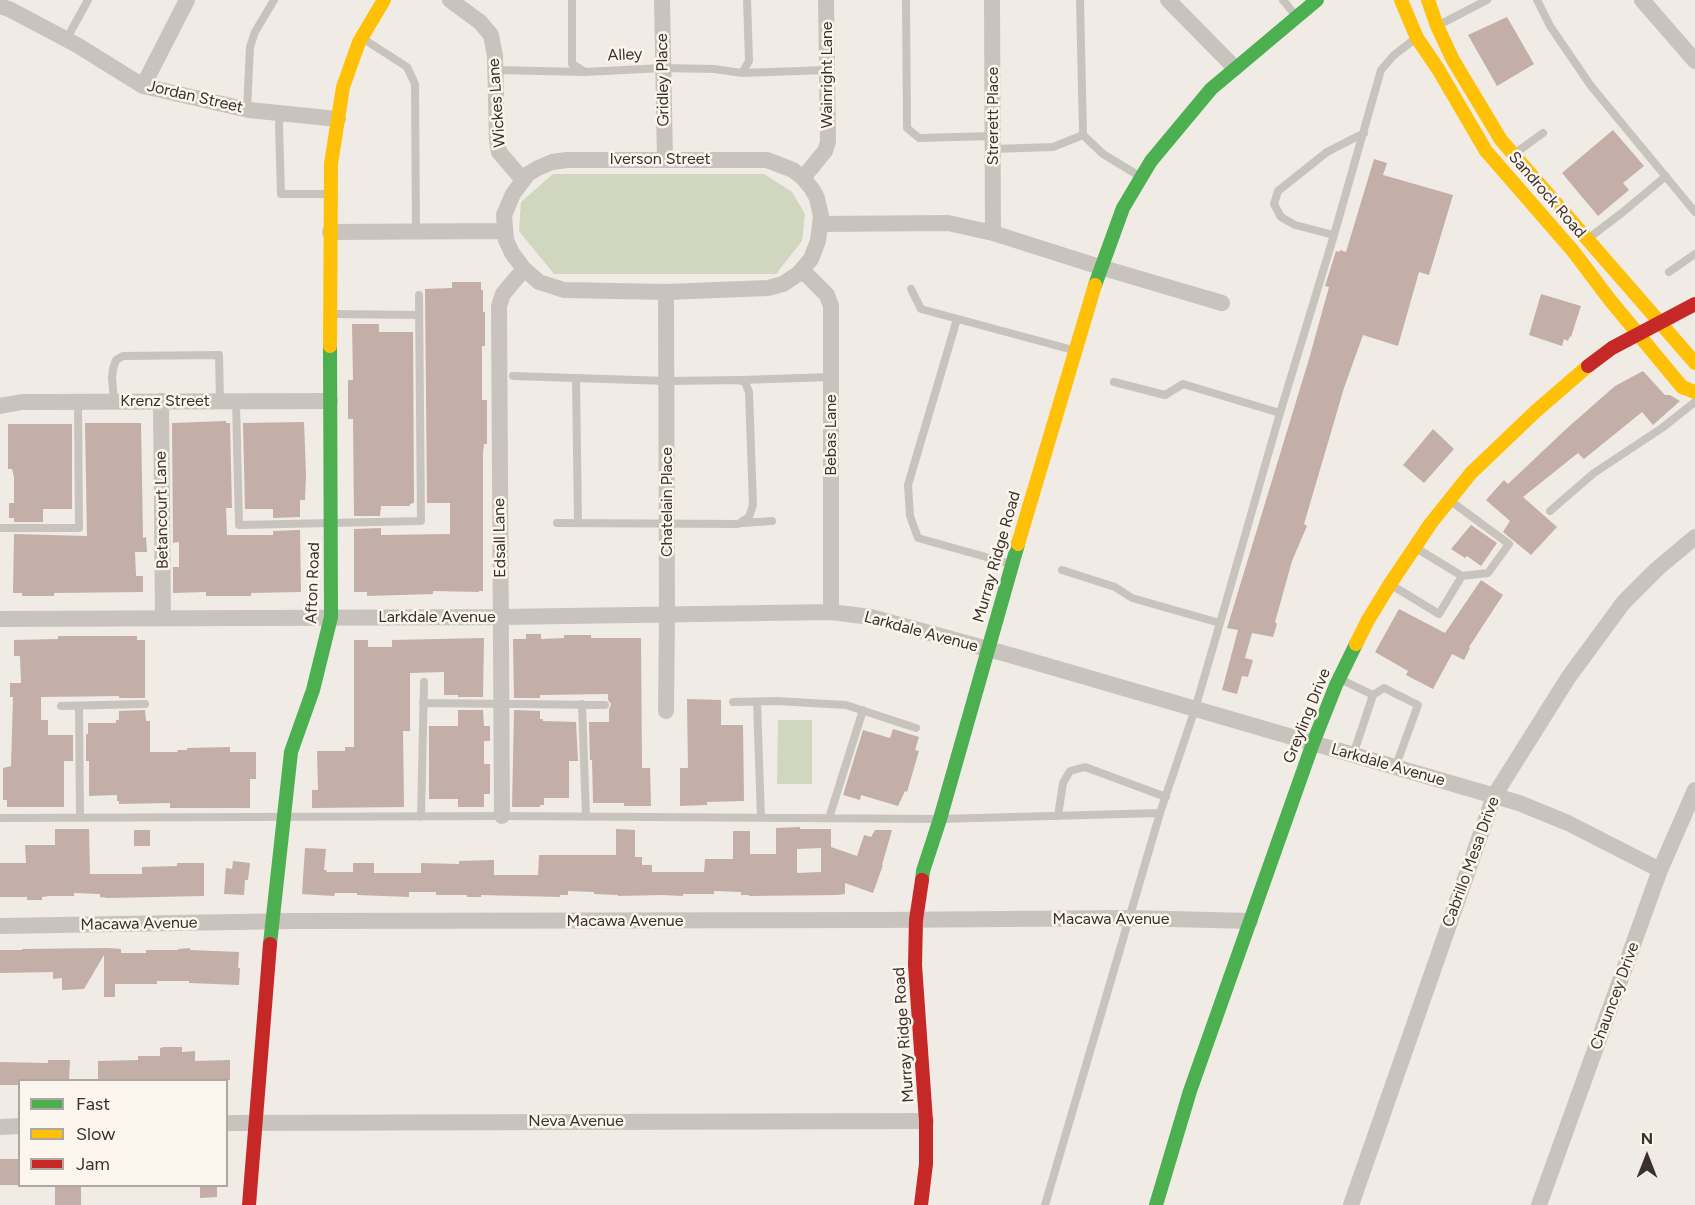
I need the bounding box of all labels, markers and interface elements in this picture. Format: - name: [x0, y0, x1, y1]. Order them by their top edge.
- street label: Wainright Lane: [817, 21, 837, 129]
- street label: Gridley Place: [653, 33, 673, 127]
- street label: Alley: [607, 45, 643, 65]
- street label: Wickes Lane: [484, 58, 510, 148]
- street label: Strerett Place: [983, 67, 1003, 165]
- street label: Jordan Street: [145, 77, 245, 117]
- street label: Sandrock Road: [1504, 148, 1590, 242]
- street label: Iverson Street: [609, 149, 711, 169]
- street label: Krenz Street: [120, 391, 210, 411]
- street label: Bebas Lane: [821, 394, 841, 476]
- street label: Chatelain Place: [657, 447, 677, 557]
- street label: Betancourt Lane: [151, 451, 173, 569]
- street label: Murray Ridge Road: [969, 489, 1025, 625]
- street label: Edsall Lane: [490, 498, 510, 578]
- street label: Afton Road: [302, 542, 324, 624]
- street label: Larkdale Avenue: [378, 607, 496, 627]
- street label: Larkdale Avenue: [862, 608, 980, 656]
- street label: Greyling Drive: [1279, 666, 1335, 766]
- street label: Larkdale Avenue: [1329, 740, 1447, 790]
- street label: Cabrillo Mesa Drive: [1438, 794, 1504, 930]
- street label: Macawa Avenue: [1053, 909, 1169, 929]
- street label: Macawa Avenue: [567, 911, 683, 931]
- street label: Macawa Avenue: [80, 913, 198, 935]
- street label: Chauncey Drive: [1587, 940, 1643, 1052]
- street label: Murray Ridge Road: [890, 967, 918, 1103]
- legend: [18, 1079, 228, 1187]
- text: Fast: [76, 1093, 110, 1115]
- street label: Neva Avenue: [528, 1111, 624, 1131]
- text: Slow: [76, 1123, 115, 1145]
- north arrow: [1617, 1127, 1677, 1187]
- text: N: [1641, 1129, 1653, 1148]
- text: Jam: [76, 1153, 110, 1175]

